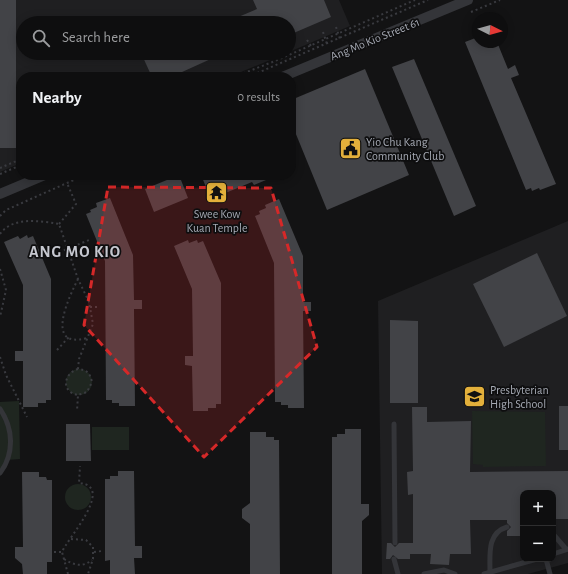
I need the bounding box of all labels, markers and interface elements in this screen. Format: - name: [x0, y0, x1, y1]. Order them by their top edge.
- north arrow: [472, 12, 508, 48]
- search box: [16, 16, 296, 60]
- street label: Ang Mo Kio Street 61: [329, 16, 421, 62]
- icon: search: [30, 27, 52, 49]
- text: Search here: [62, 30, 130, 45]
- text: Nearby: [32, 89, 82, 106]
- text: 0 results: [237, 91, 280, 104]
- public building icon: Yio Chu Kang Community Club: [337, 136, 363, 162]
- place label: Yio Chu Kang Community Club: [366, 136, 444, 163]
- temple icon: Swee Kow Kuan Temple: [204, 180, 230, 206]
- place label: Swee Kow Kuan Temple: [187, 208, 247, 234]
- district label: ANG MO KIO: [29, 244, 121, 260]
- school or university icon: Presbyterian High School: [461, 384, 487, 410]
- place label: Presbyterian High School: [490, 384, 549, 410]
- map controls: [520, 490, 556, 562]
- button: +: [520, 490, 556, 526]
- button: −: [520, 526, 556, 562]

